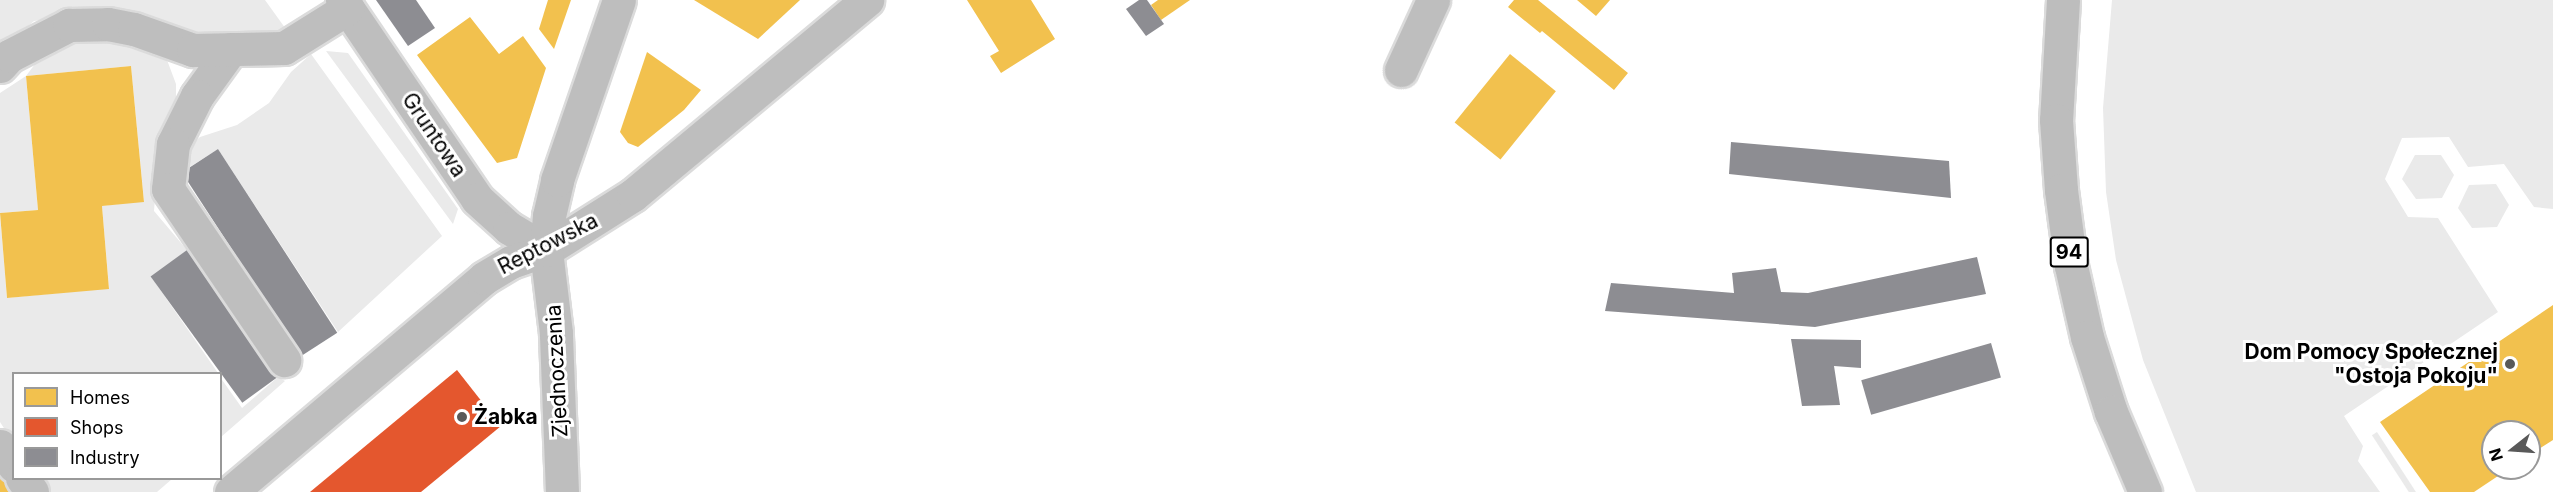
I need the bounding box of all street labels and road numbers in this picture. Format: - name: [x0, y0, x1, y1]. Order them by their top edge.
- street label: Gruntowa: [397, 88, 471, 182]
- street label: Reptowska: [494, 208, 602, 280]
- road number: 94: [2050, 235, 2088, 269]
- street label: Zjednoczenia: [541, 304, 573, 438]

